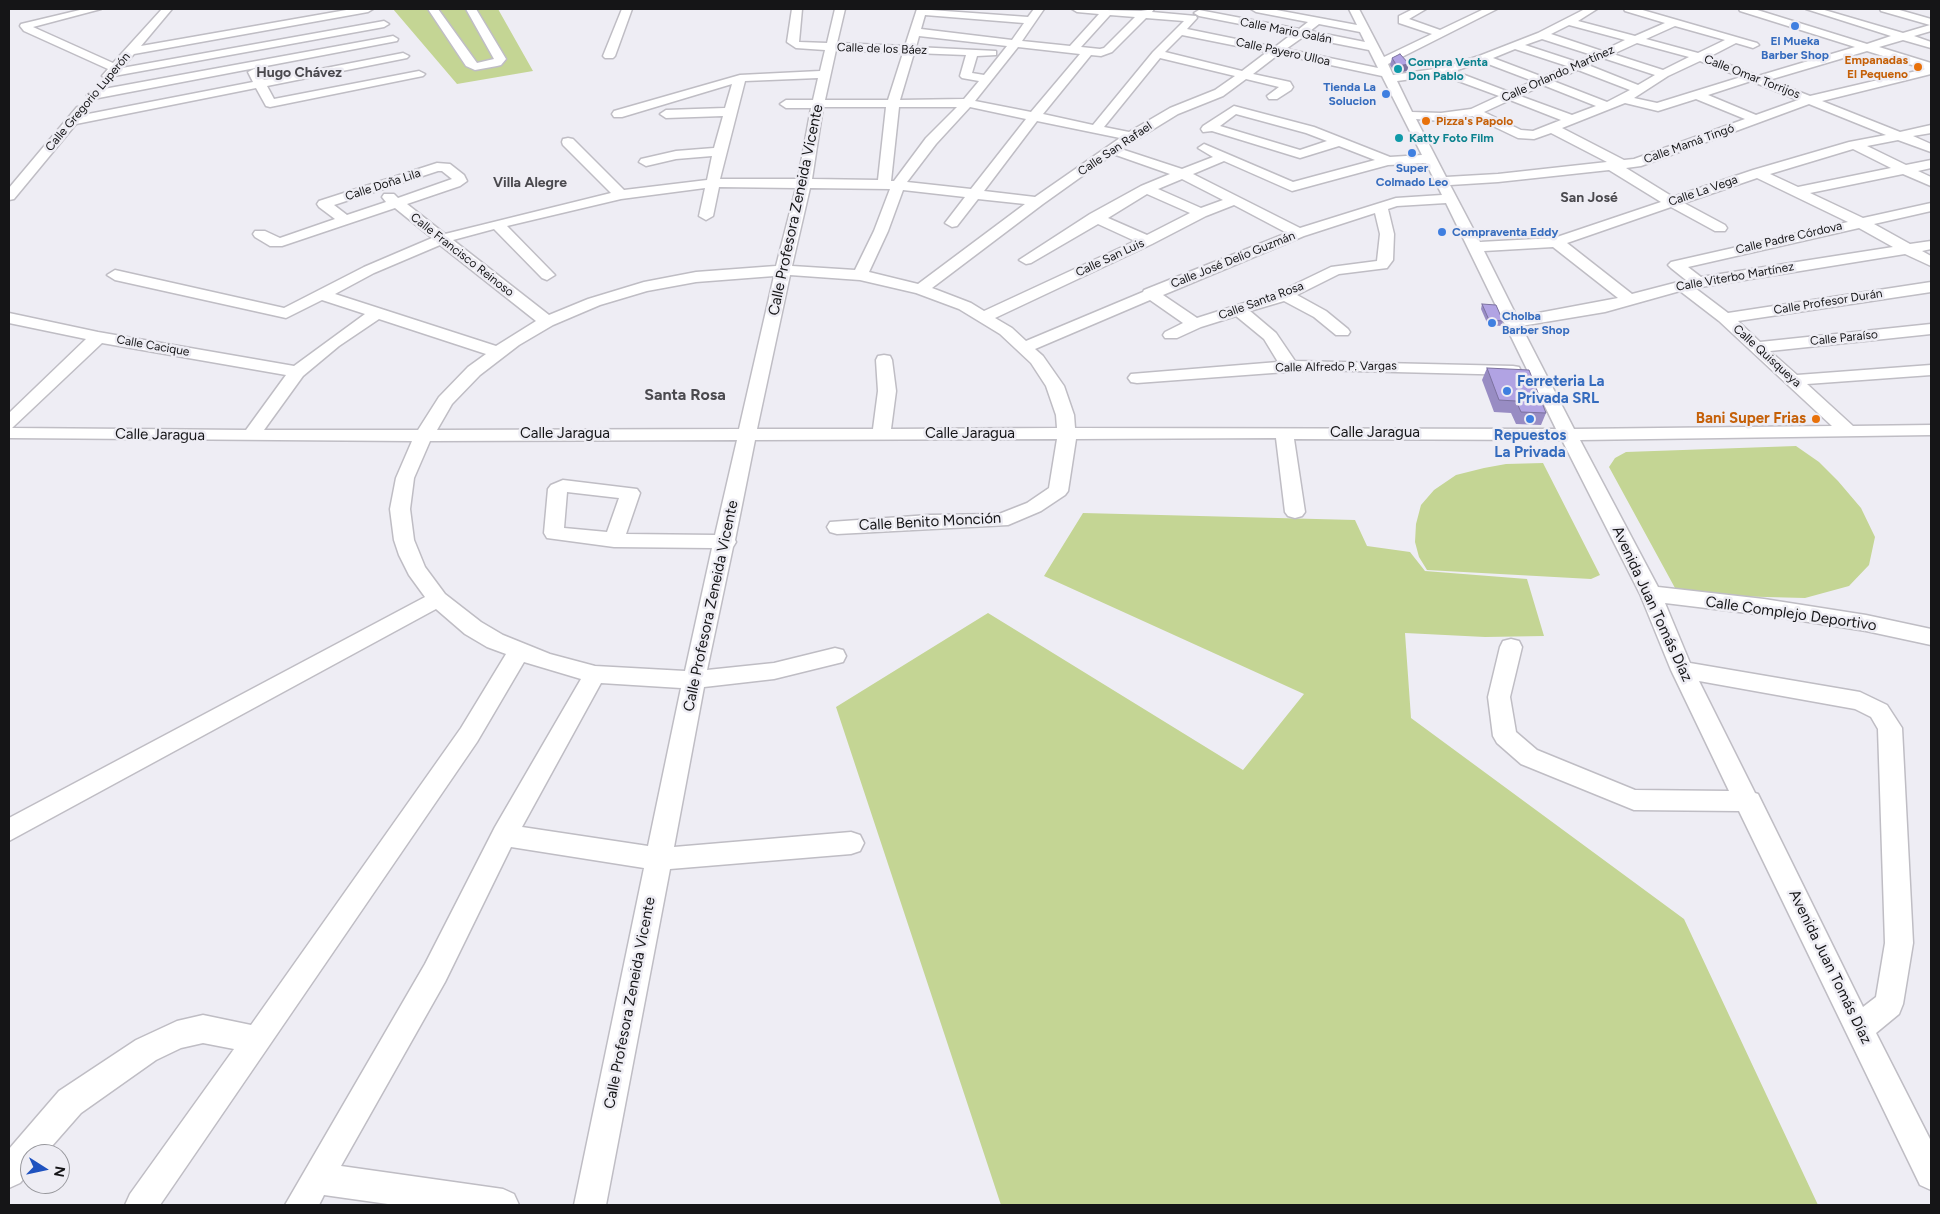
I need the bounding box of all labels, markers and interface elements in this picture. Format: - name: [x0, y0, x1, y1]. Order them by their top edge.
- street label: Calle Mario Galán: [1239, 15, 1333, 47]
- marker: El Mueka Barber Shop: [1789, 20, 1801, 32]
- place label: El Mueka Barber Shop: [1761, 34, 1829, 62]
- street label: Calle Payero Ulloa: [1235, 35, 1331, 69]
- street label: Calle de los Báez: [837, 40, 927, 58]
- street label: Calle Orlando Martínez: [1499, 43, 1617, 105]
- street label: Calle Gregorio Luperón: [43, 50, 133, 154]
- street label: Calle Omar Torrijos: [1702, 52, 1802, 102]
- place label: Empanadas El Pequeno: [1845, 53, 1908, 81]
- place label: Compra Venta Don Pablo: [1408, 55, 1488, 83]
- marker: Empanadas El Pequeno: [1912, 61, 1924, 73]
- marker: Compra Venta Don Pablo: [1392, 63, 1404, 75]
- district label: Hugo Chávez: [256, 65, 342, 81]
- place label: Tienda La Solucion: [1323, 80, 1376, 108]
- marker: Tienda La Solucion: [1380, 88, 1392, 100]
- street label: Calle Profesora Zeneida Vicente: [765, 103, 827, 317]
- place label: Pizza's Papolo: [1436, 114, 1513, 128]
- marker: Pizza's Papolo: [1420, 115, 1432, 127]
- street label: Calle San Rafael: [1075, 119, 1155, 179]
- street label: Calle Mamá Tingó: [1642, 121, 1736, 167]
- place label: Katty Foto Film: [1409, 131, 1494, 145]
- marker: Katty Foto Film: [1393, 132, 1405, 144]
- marker: Super Colmado Leo: [1406, 147, 1418, 159]
- place label: Super Colmado Leo: [1376, 161, 1448, 189]
- street label: Calle Doña Lila: [344, 166, 422, 204]
- street label: Calle La Vega: [1666, 172, 1740, 210]
- district label: Villa Alegre: [493, 175, 567, 191]
- district label: San José: [1560, 190, 1618, 206]
- street label: Calle Francisco Reinoso: [407, 210, 517, 300]
- street label: Calle Padre Córdova: [1734, 219, 1844, 257]
- place label: Compraventa Eddy: [1452, 225, 1558, 239]
- marker: Compraventa Eddy: [1436, 226, 1448, 238]
- street label: Calle José Delio Guzmán: [1169, 228, 1297, 292]
- street label: Calle San Luis: [1073, 236, 1147, 280]
- street label: Calle Viterbo Martínez: [1675, 260, 1795, 294]
- street label: Calle Santa Rosa: [1216, 279, 1306, 323]
- street label: Calle Profesor Durán: [1773, 286, 1883, 318]
- place label: Cholba Barber Shop: [1502, 309, 1570, 337]
- marker: Cholba Barber Shop: [1486, 317, 1498, 329]
- street label: Calle Quisqueya: [1730, 322, 1804, 390]
- street label: Calle Paraíso: [1809, 327, 1879, 349]
- street label: Calle Cacique: [115, 333, 191, 359]
- street label: Calle Alfredo P. Vargas: [1275, 359, 1397, 375]
- place label: Ferreteria La Privada SRL: [1517, 373, 1605, 408]
- district label: Santa Rosa: [644, 385, 726, 405]
- marker: Ferreteria La Privada SRL: [1501, 385, 1513, 397]
- place label: Bani Super Frias: [1696, 410, 1806, 428]
- marker: Repuestos La Privada: [1524, 413, 1536, 425]
- marker: Bani Super Frias: [1810, 413, 1822, 425]
- street label: Calle Jaragua: [1330, 424, 1420, 442]
- street label: Calle Jaragua: [115, 425, 205, 445]
- street label: Calle Jaragua: [520, 425, 610, 443]
- street label: Calle Jaragua: [925, 425, 1015, 443]
- place label: Repuestos La Privada: [1494, 427, 1566, 462]
- street label: Calle Profesora Zeneida Vicente: [680, 499, 742, 713]
- street label: Calle Benito Monción: [858, 509, 1002, 535]
- street label: Avenida Juan Tomás Díaz: [1608, 523, 1696, 685]
- street label: Calle Complejo Deportivo: [1704, 593, 1878, 635]
- street label: Avenida Juan Tomás Díaz: [1785, 887, 1875, 1047]
- street label: Calle Profesora Zeneida Vicente: [601, 896, 659, 1110]
- north arrow: [20, 1144, 70, 1194]
- text: N: [50, 1165, 69, 1178]

